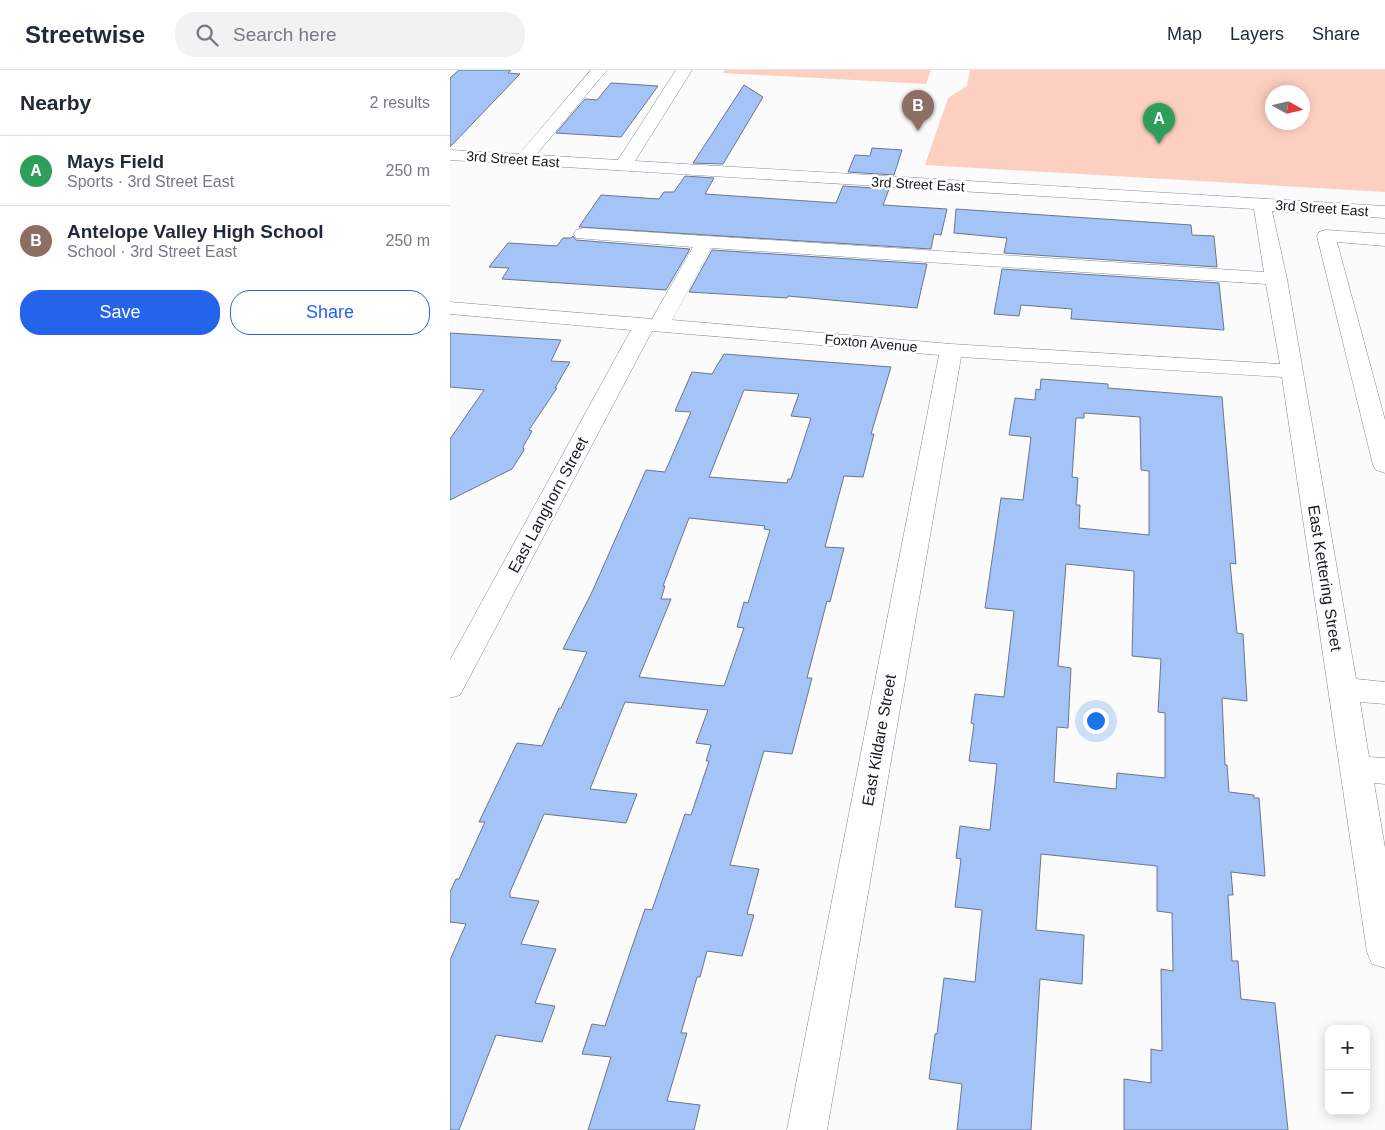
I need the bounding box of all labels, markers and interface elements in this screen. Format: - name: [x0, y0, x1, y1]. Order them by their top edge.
- search box: [175, 12, 525, 57]
- text: Streetwise: [25, 21, 145, 48]
- icon: search: [193, 21, 221, 49]
- text: Search here: [233, 24, 337, 45]
- text: Map: [1167, 24, 1202, 44]
- text: Layers: [1230, 24, 1284, 44]
- text: Share: [1312, 24, 1360, 44]
- north arrow: [1265, 85, 1310, 130]
- pin: B: [902, 90, 934, 131]
- text: Nearby: [20, 91, 91, 114]
- text: 2 results: [370, 94, 430, 111]
- pin: A: [1143, 103, 1175, 144]
- street label: 3rd Street East: [466, 148, 560, 170]
- text: Mays Field: [67, 151, 164, 172]
- text: A: [30, 162, 42, 179]
- text: 250 m: [386, 162, 430, 179]
- text: Sports · 3rd Street East: [67, 173, 234, 190]
- street label: 3rd Street East: [871, 174, 965, 194]
- street label: 3rd Street East: [1275, 197, 1369, 219]
- text: Antelope Valley High School: [67, 221, 324, 242]
- text: B: [30, 232, 42, 249]
- text: 250 m: [386, 232, 430, 249]
- text: School · 3rd Street East: [67, 243, 237, 260]
- button: Save: [20, 290, 220, 335]
- button: Share: [230, 290, 430, 335]
- street label: Foxton Avenue: [824, 331, 918, 355]
- street label: East Langhorn Street: [505, 434, 591, 576]
- street label: East Kettering Street: [1305, 504, 1345, 653]
- street label: East Kildare Street: [859, 672, 899, 807]
- your location: [1083, 708, 1109, 734]
- map controls: [1325, 1025, 1370, 1115]
- button: +: [1325, 1025, 1370, 1070]
- button: −: [1325, 1070, 1370, 1115]

